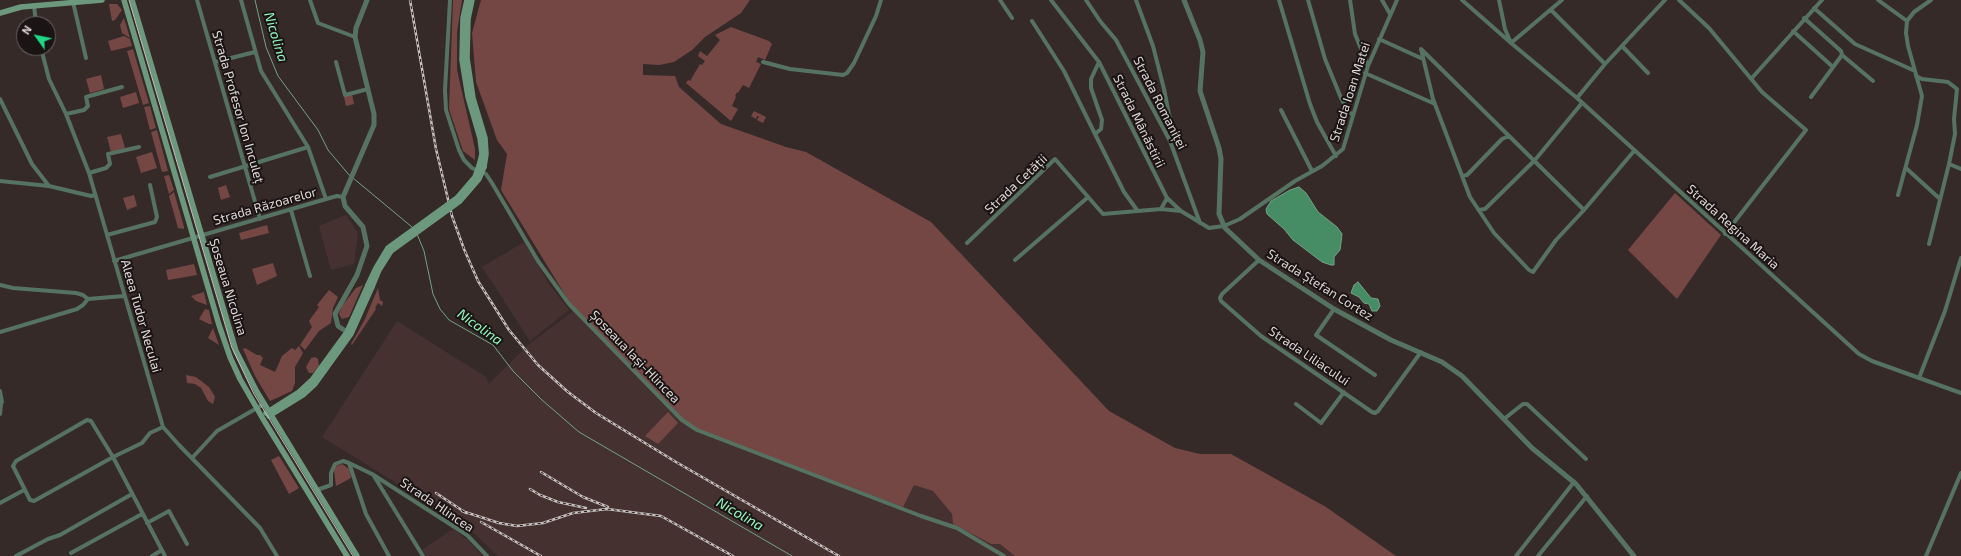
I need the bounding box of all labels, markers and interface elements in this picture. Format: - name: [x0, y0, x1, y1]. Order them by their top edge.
- water label: Nicolina: [260, 10, 292, 64]
- north arrow: [16, 16, 56, 56]
- text: N: [19, 23, 34, 37]
- street label: Strada Profesor Ion Inculeț: [209, 29, 267, 185]
- street label: Strada Ioan Matei: [1327, 40, 1373, 144]
- street label: Strada Romaniței: [1130, 54, 1190, 152]
- street label: Strada Mânăstirii: [1110, 72, 1168, 170]
- street label: Strada Cetății: [981, 151, 1051, 217]
- street label: Strada Regina Maria: [1684, 181, 1782, 273]
- street label: Strada Răzoarelor: [212, 184, 318, 228]
- street label: Șoseaua Nicolina: [206, 237, 250, 337]
- street label: Strada Ștefan Cortez: [1264, 246, 1376, 324]
- street label: Aleea Tudor Neculai: [117, 258, 165, 374]
- water label: Nicolina: [454, 305, 506, 349]
- street label: Șoseaua Iași-Hlincea: [587, 307, 683, 407]
- street label: Strada Liliacului: [1266, 323, 1352, 389]
- street label: Strada Hlincea: [397, 475, 477, 535]
- water label: Nicolina: [713, 494, 767, 534]

